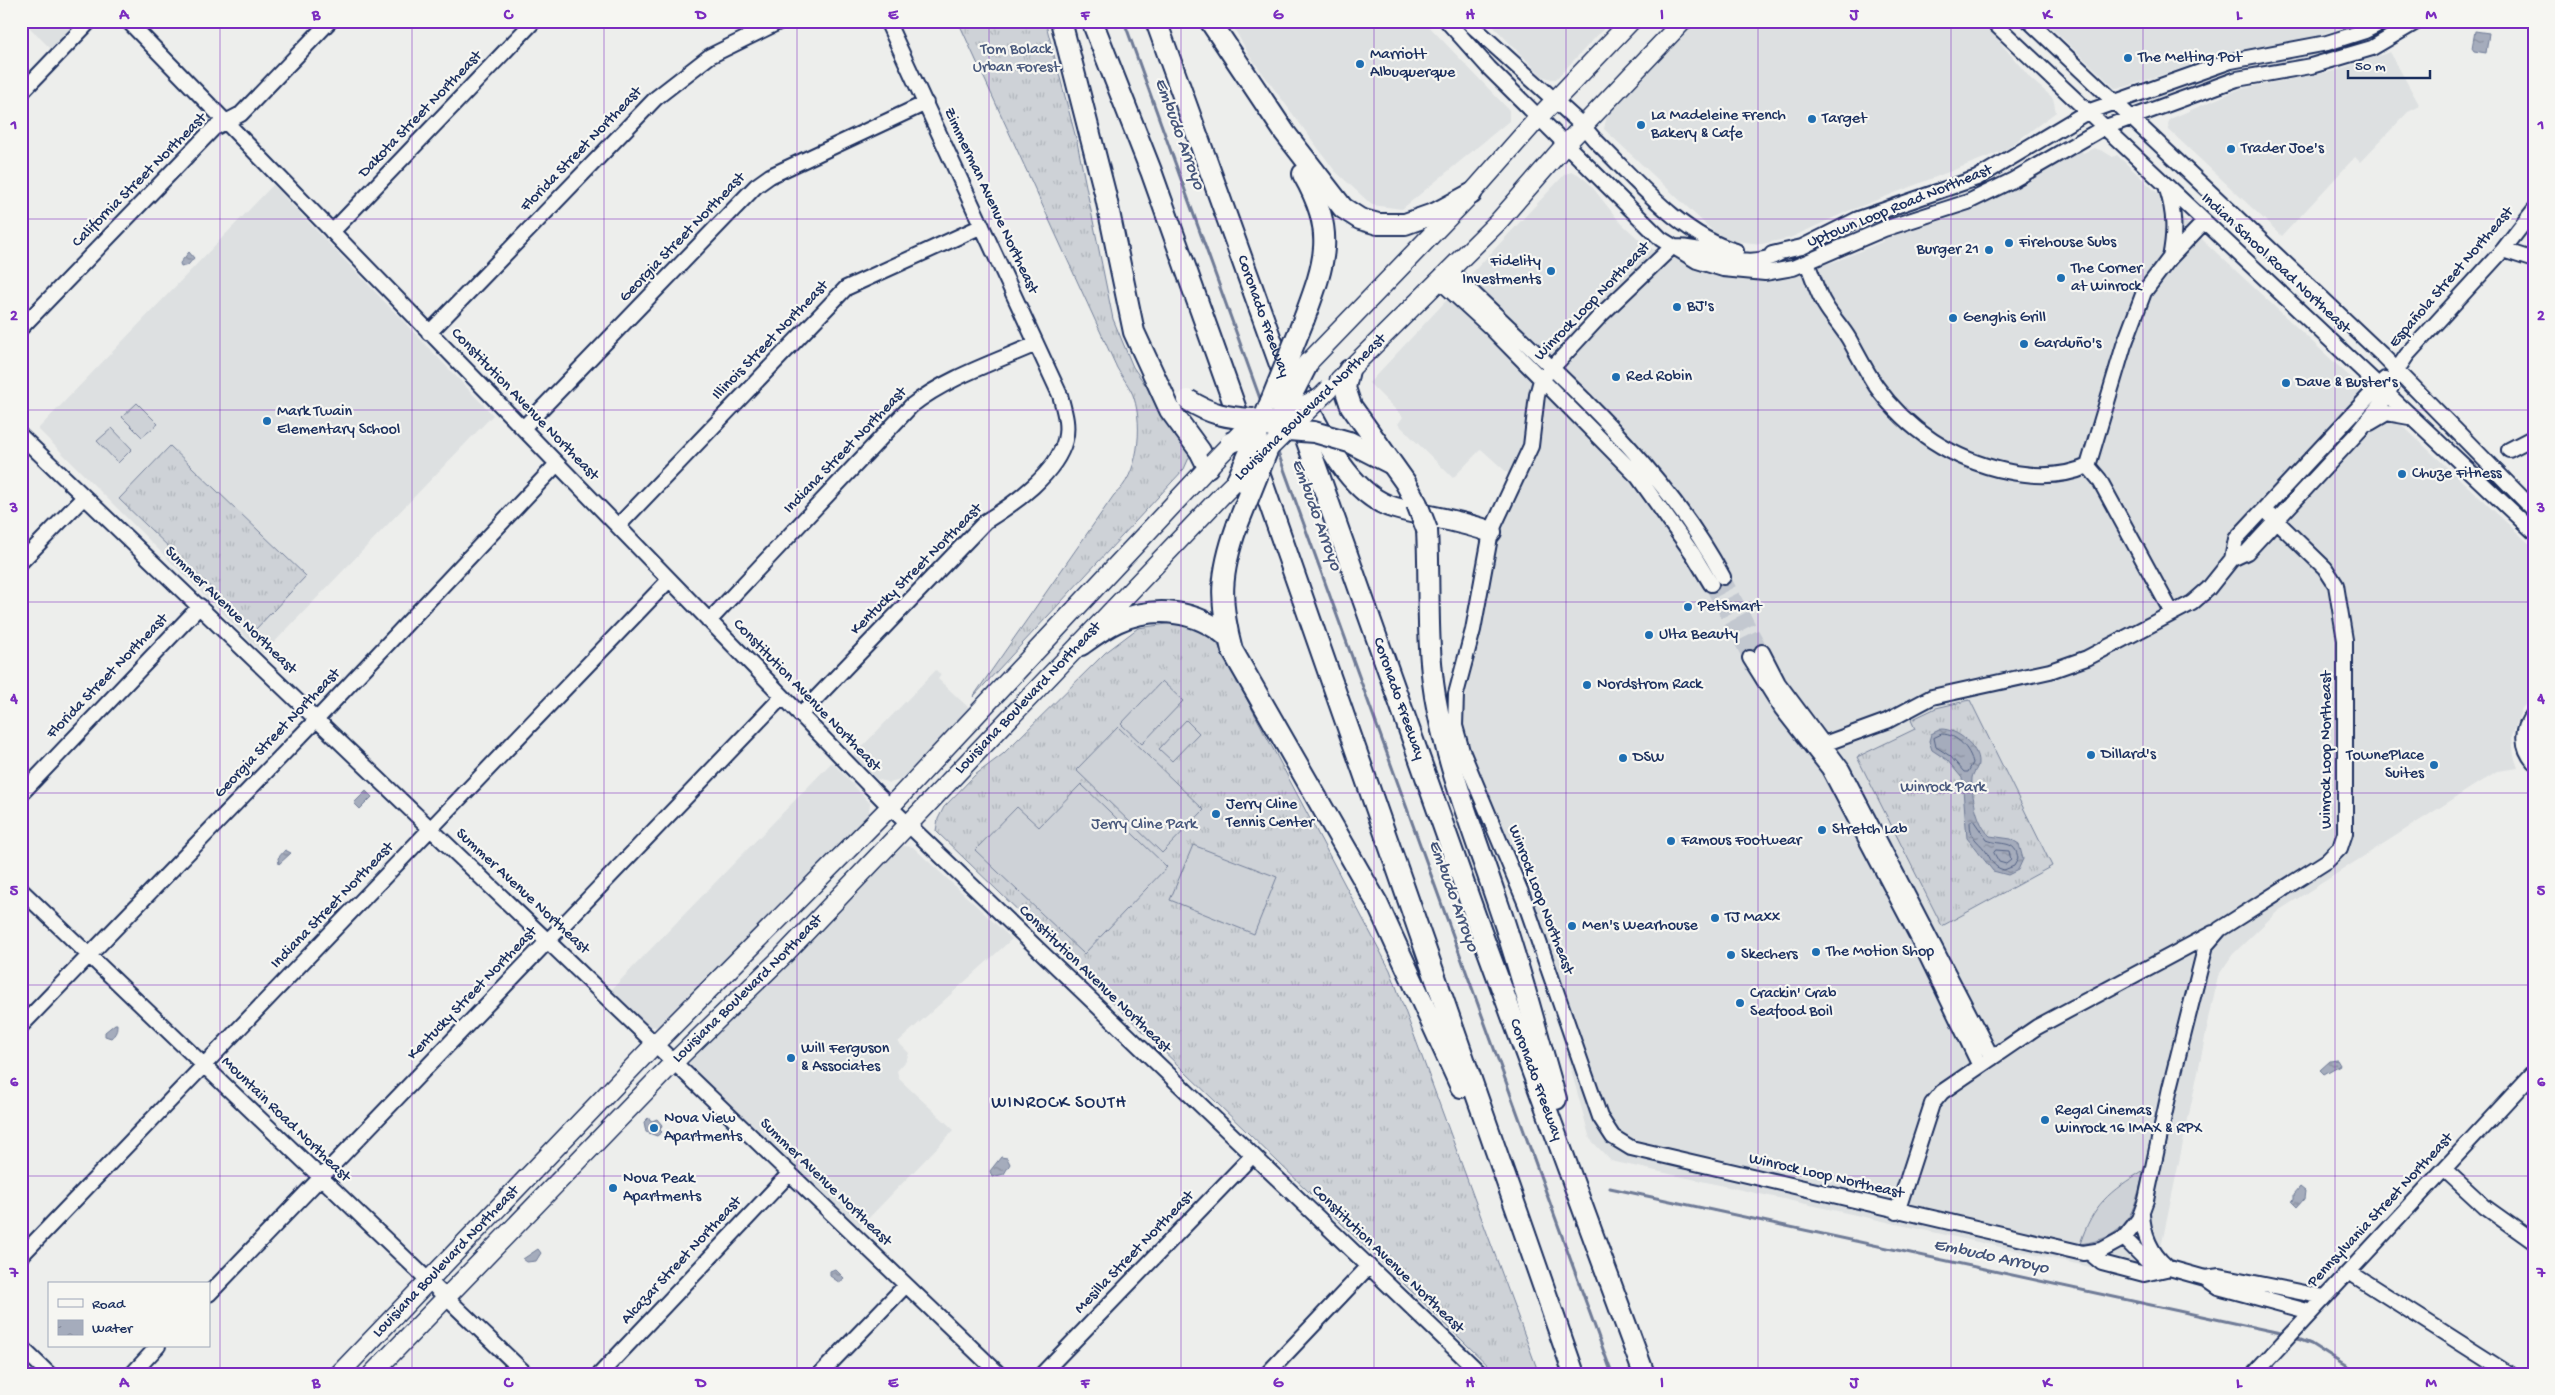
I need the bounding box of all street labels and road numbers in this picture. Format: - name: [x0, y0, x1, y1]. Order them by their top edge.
- street label: Dakota Street Northeast: [355, 46, 488, 183]
- street label: Florida Street Northeast: [517, 82, 648, 217]
- street label: Zimmerman Avenue Northeast: [938, 105, 1042, 298]
- street label: California Street Northeast: [69, 109, 212, 252]
- street label: Uptown Loop Road Northeast: [1805, 161, 1997, 253]
- street label: Georgia Street Northeast: [616, 168, 751, 307]
- street label: Indian School Road Northeast: [2196, 190, 2355, 339]
- street label: Española Street Northeast: [2386, 203, 2519, 352]
- street label: Winrock Loop Northeast: [1531, 237, 1656, 366]
- street label: Coronado Freeway: [1232, 253, 1293, 380]
- street label: Illinois Street Northeast: [709, 276, 834, 405]
- street label: Constitution Avenue Northeast: [446, 325, 603, 486]
- street label: Louisiana Boulevard Northeast: [1231, 330, 1392, 485]
- street label: Indiana Street Northeast: [780, 383, 913, 518]
- street label: Kentucky Street Northeast: [847, 499, 988, 640]
- street label: Summer Avenue Northeast: [160, 543, 301, 680]
- street label: Florida Street Northeast: [43, 609, 174, 744]
- street label: Constitution Avenue Northeast: [728, 616, 885, 777]
- street label: Louisiana Boulevard Northeast: [951, 617, 1106, 779]
- street label: Coronado Freeway: [1368, 635, 1429, 763]
- street label: Georgia Street Northeast: [211, 664, 346, 803]
- street label: Winrock Loop Northeast: [2318, 669, 2337, 829]
- street label: Winrock Loop Northeast: [1503, 823, 1578, 979]
- street label: Summer Avenue Northeast: [451, 825, 594, 960]
- street label: Indiana Street Northeast: [267, 838, 400, 973]
- street label: Constitution Avenue Northeast: [1014, 902, 1175, 1059]
- street label: Louisiana Boulevard Northeast: [669, 910, 828, 1067]
- street label: Kentucky Street Northeast: [404, 922, 543, 1065]
- street label: Coronado Freeway: [1504, 1016, 1567, 1143]
- street label: Mountain Road Northeast: [216, 1053, 355, 1188]
- street label: Summer Avenue Northeast: [755, 1115, 896, 1252]
- street label: Pennsylvania Street Northeast: [2304, 1129, 2459, 1293]
- street label: Winrock Loop Northeast: [1747, 1150, 1907, 1204]
- street label: Louisiana Boulevard Northeast: [369, 1181, 524, 1342]
- street label: Constitution Avenue Northeast: [1307, 1182, 1468, 1339]
- street label: Mesilla Street Northeast: [1071, 1186, 1200, 1319]
- street label: Alcazar Street Northeast: [618, 1192, 747, 1329]

